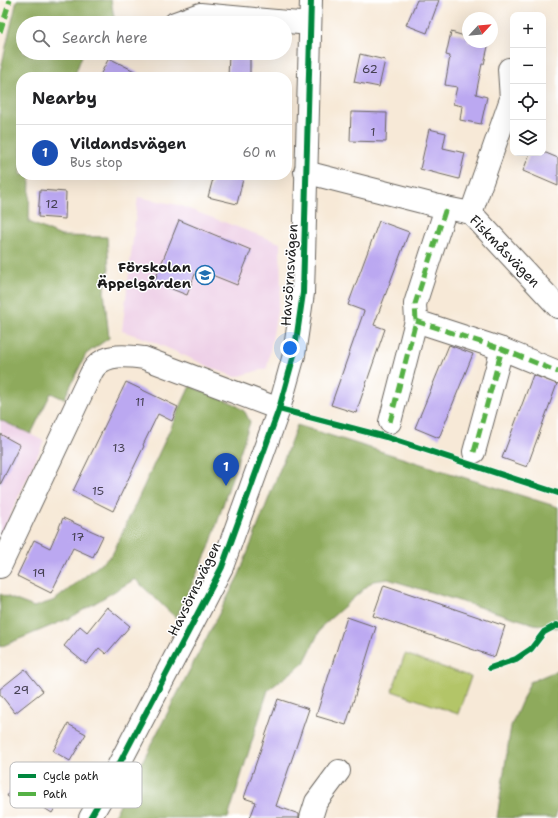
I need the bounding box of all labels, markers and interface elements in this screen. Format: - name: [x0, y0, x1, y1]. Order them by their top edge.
- north arrow: [462, 12, 498, 48]
- map controls: [510, 12, 546, 156]
- button: +: [510, 12, 546, 48]
- search box: [16, 16, 292, 60]
- icon: search: [30, 27, 52, 49]
- text: Search here: [62, 28, 148, 48]
- button: −: [510, 48, 546, 84]
- house number: 62: [362, 61, 378, 77]
- button: locate: [510, 84, 546, 120]
- text: Nearby: [32, 87, 97, 109]
- button: layers: [510, 120, 546, 156]
- house number: 1: [370, 124, 376, 140]
- text: Vildandsvägen: [70, 134, 186, 154]
- text: 1: [42, 144, 48, 161]
- text: 60 m: [243, 144, 276, 161]
- text: Bus stop: [70, 154, 122, 171]
- house number: 12: [46, 196, 58, 212]
- street label: Fiskmåsvägen: [466, 211, 544, 291]
- street label: Havsörnsvägen: [276, 223, 302, 327]
- place label: Förskolan Äppelgården: [97, 258, 191, 292]
- school or university icon: Förskolan Äppelgården: [194, 264, 216, 286]
- your location: [280, 338, 300, 358]
- house number: 11: [135, 394, 145, 410]
- house number: 13: [113, 440, 125, 456]
- pin: 1: [213, 453, 239, 486]
- house number: 15: [92, 483, 104, 499]
- house number: 17: [72, 529, 84, 545]
- street label: Havsörnsvägen: [163, 539, 225, 639]
- house number: 19: [33, 565, 45, 581]
- house number: 29: [13, 682, 29, 698]
- legend: [10, 762, 142, 808]
- text: Cycle path: [43, 769, 99, 784]
- text: Path: [43, 787, 67, 802]

